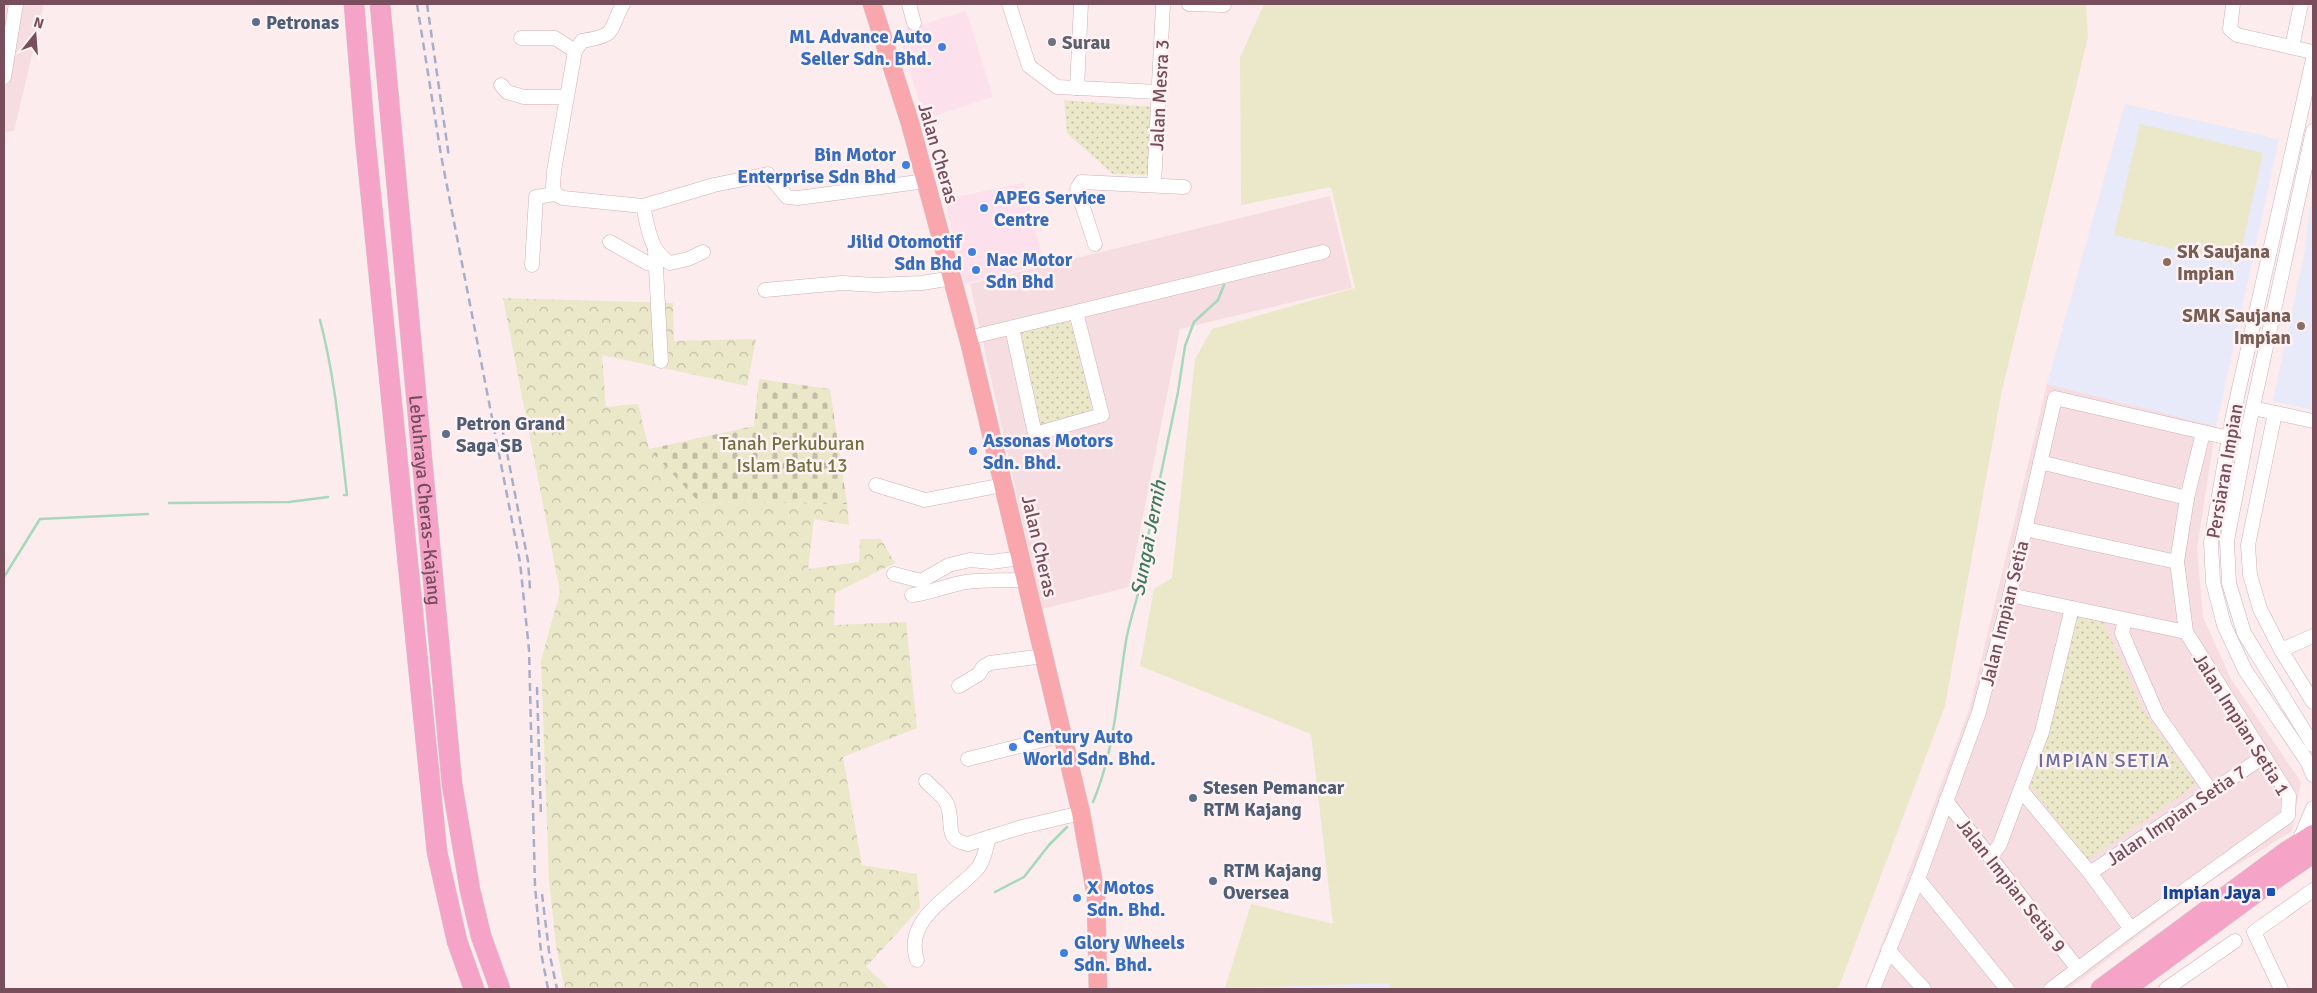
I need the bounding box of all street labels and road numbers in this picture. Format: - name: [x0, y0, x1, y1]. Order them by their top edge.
- street label: Jalan Mesra 3: [1145, 39, 1175, 151]
- street label: Jalan Cheras: [912, 100, 964, 206]
- street label: Lebuhraya Cheras–Kajang: [403, 394, 446, 606]
- street label: Persiaran Impian: [2201, 402, 2249, 541]
- street label: Jalan Cheras: [1016, 493, 1062, 599]
- street label: Jalan Impian Setia: [1975, 538, 2035, 689]
- street label: Jalan Impian Setia 1: [2188, 649, 2295, 800]
- street label: Jalan Impian Setia 7: [2102, 760, 2251, 872]
- street label: Jalan Impian Setia 9: [1951, 814, 2071, 957]

